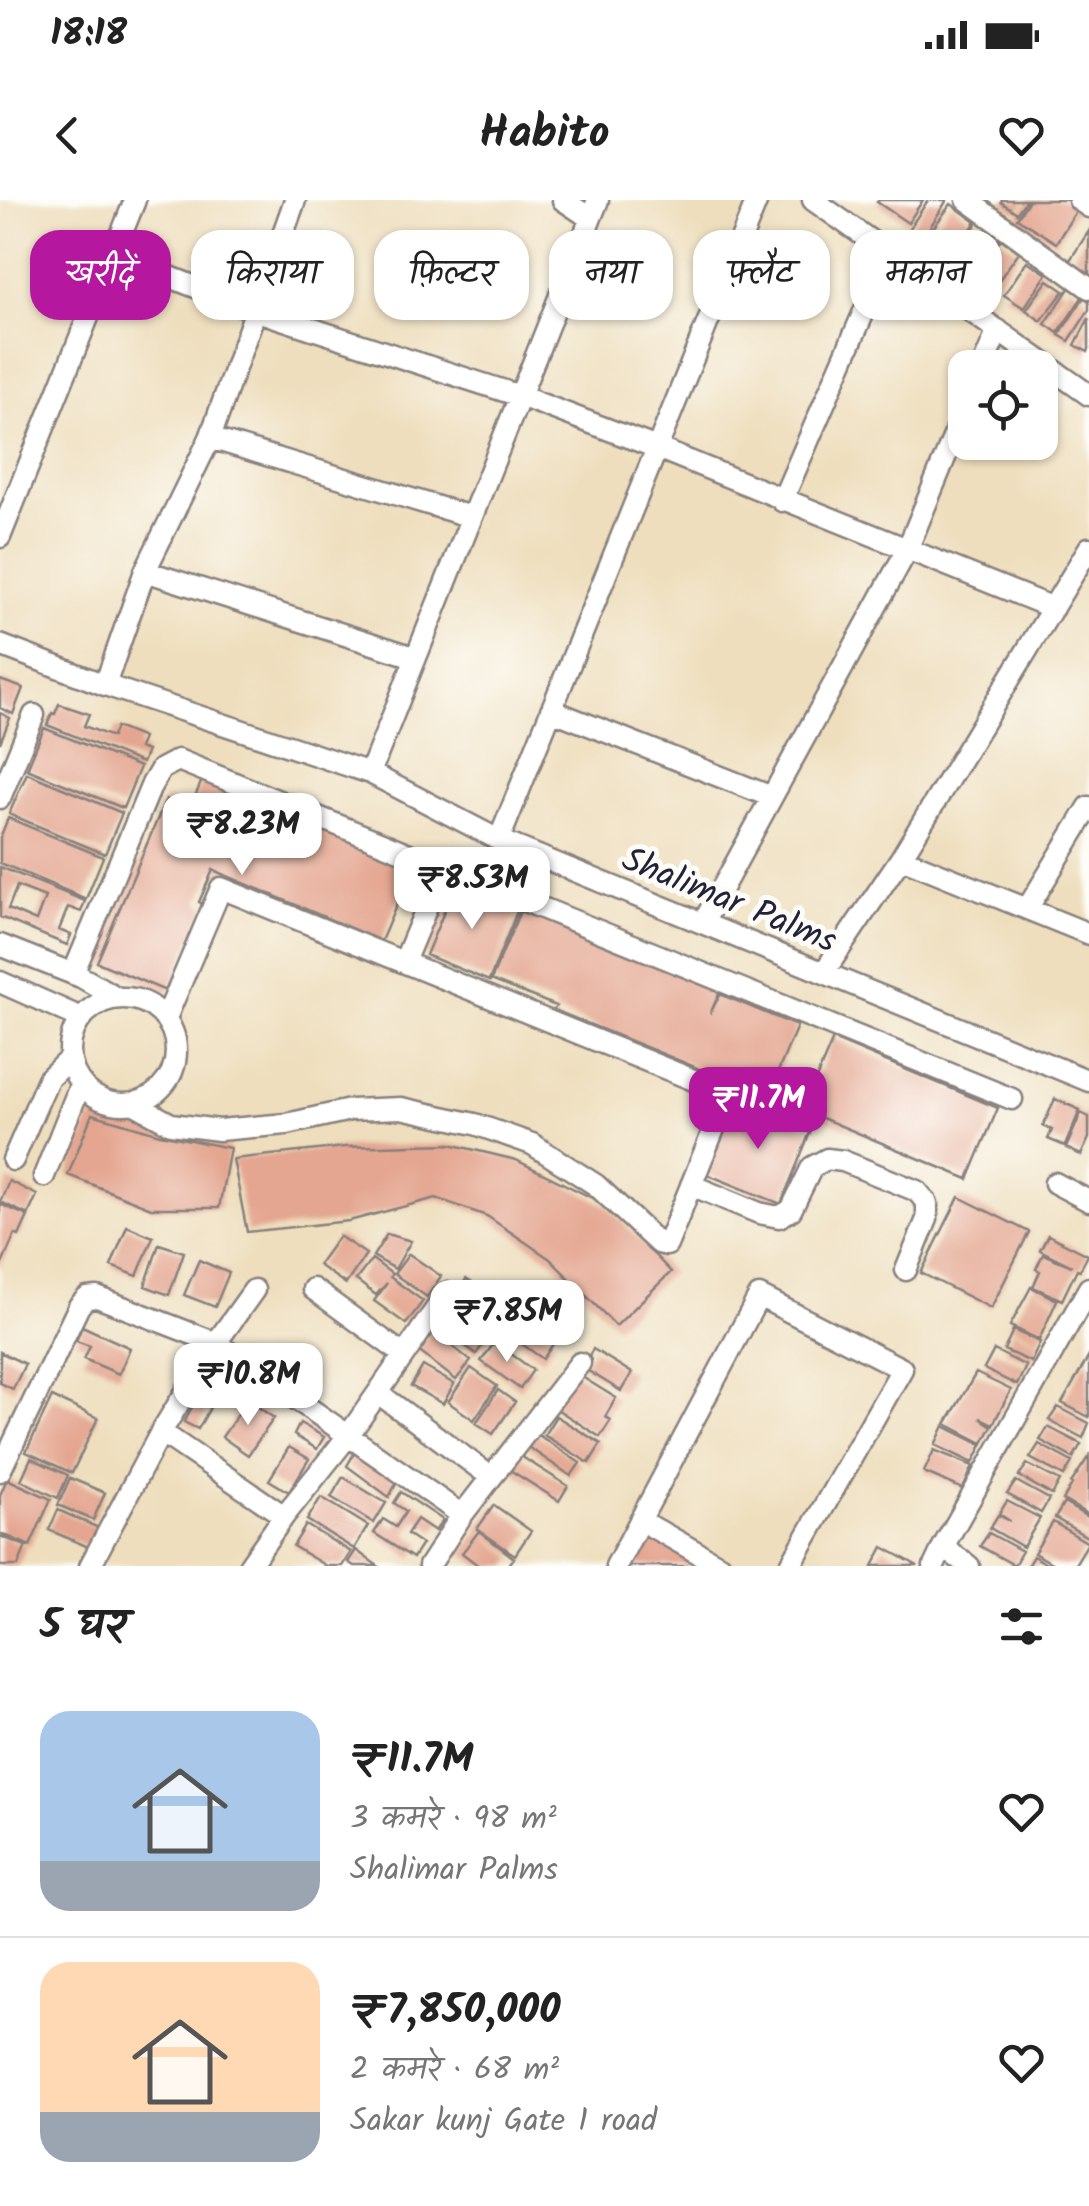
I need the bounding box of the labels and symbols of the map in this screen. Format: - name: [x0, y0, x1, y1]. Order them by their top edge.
- pin: ₹8.23M: [161, 793, 323, 878]
- street label: Shalimar Palms: [613, 833, 845, 970]
- pin: ₹8.53M: [391, 847, 553, 932]
- pin: ₹11.7M: [677, 1067, 839, 1152]
- pin: ₹7.85M: [426, 1280, 588, 1365]
- pin: ₹10.8M: [167, 1343, 329, 1428]

